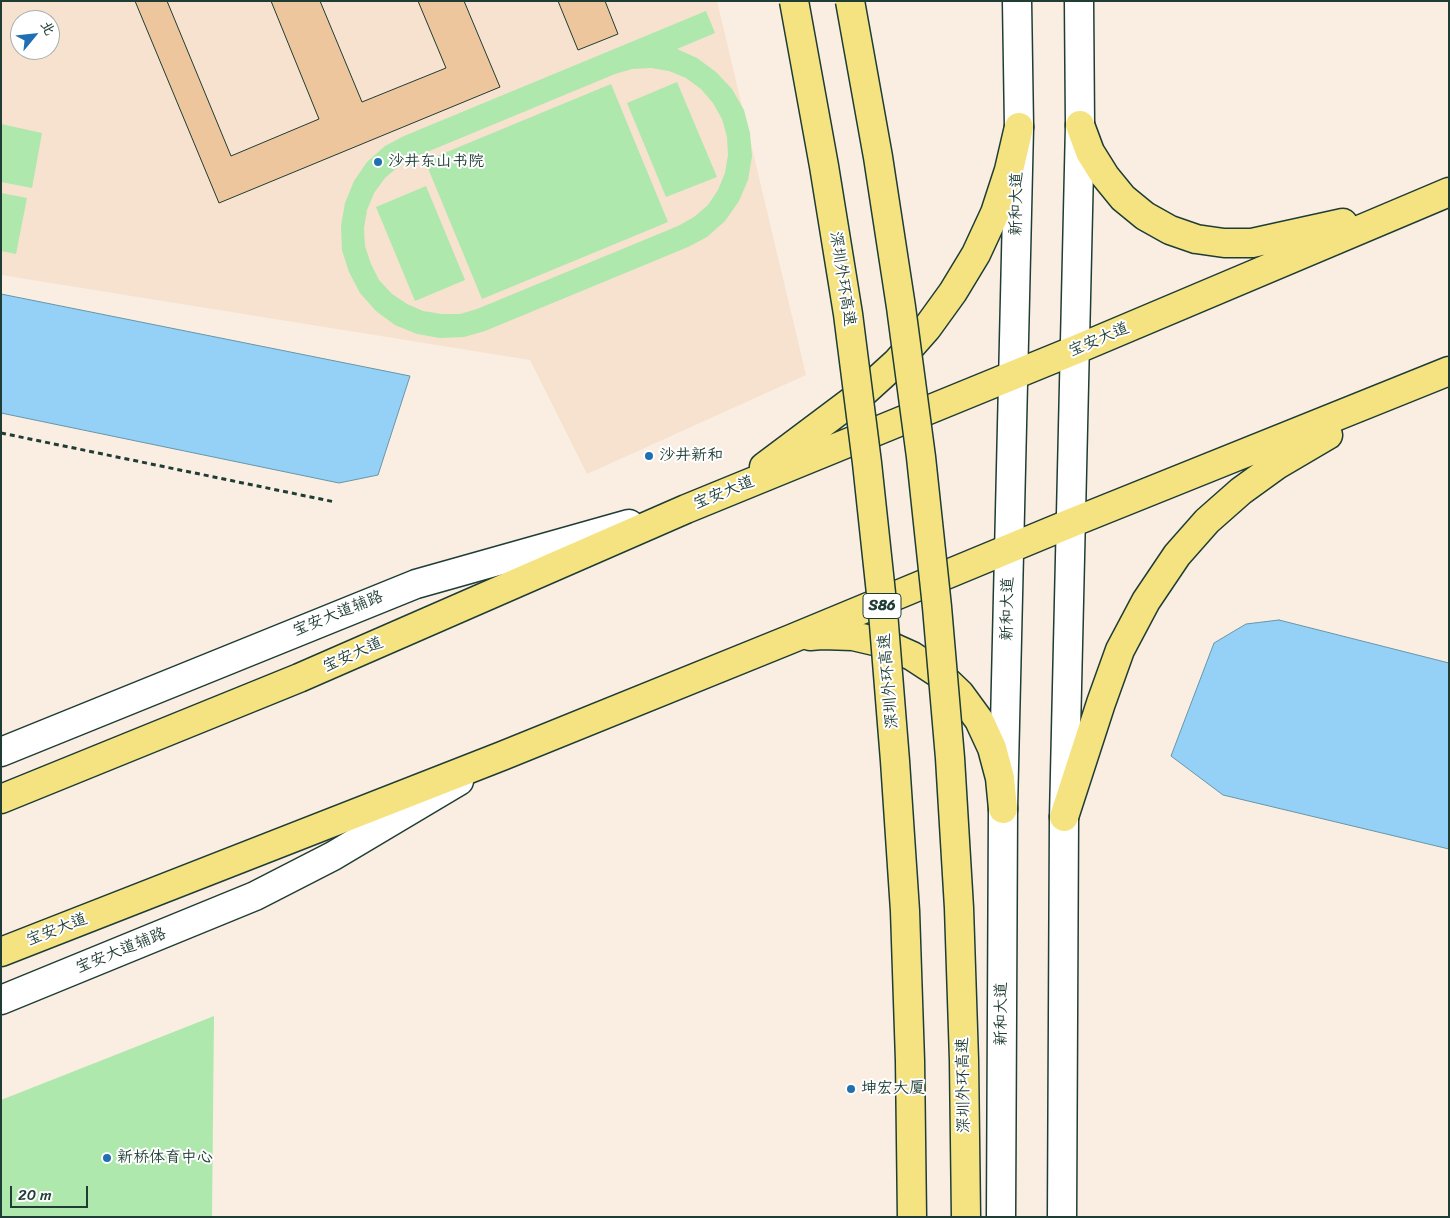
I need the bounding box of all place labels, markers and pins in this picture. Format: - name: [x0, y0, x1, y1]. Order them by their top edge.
- place label: 沙井东山书院: [388, 152, 484, 172]
- marker: 沙井东山书院: [372, 156, 384, 168]
- place label: 沙井新和: [659, 446, 723, 466]
- marker: 沙井新和: [643, 450, 655, 462]
- place label: 坤宏大厦: [861, 1079, 925, 1099]
- marker: 坤宏大厦: [845, 1083, 857, 1095]
- place label: 新桥体育中心: [117, 1148, 213, 1168]
- marker: 新桥体育中心: [101, 1152, 113, 1164]

